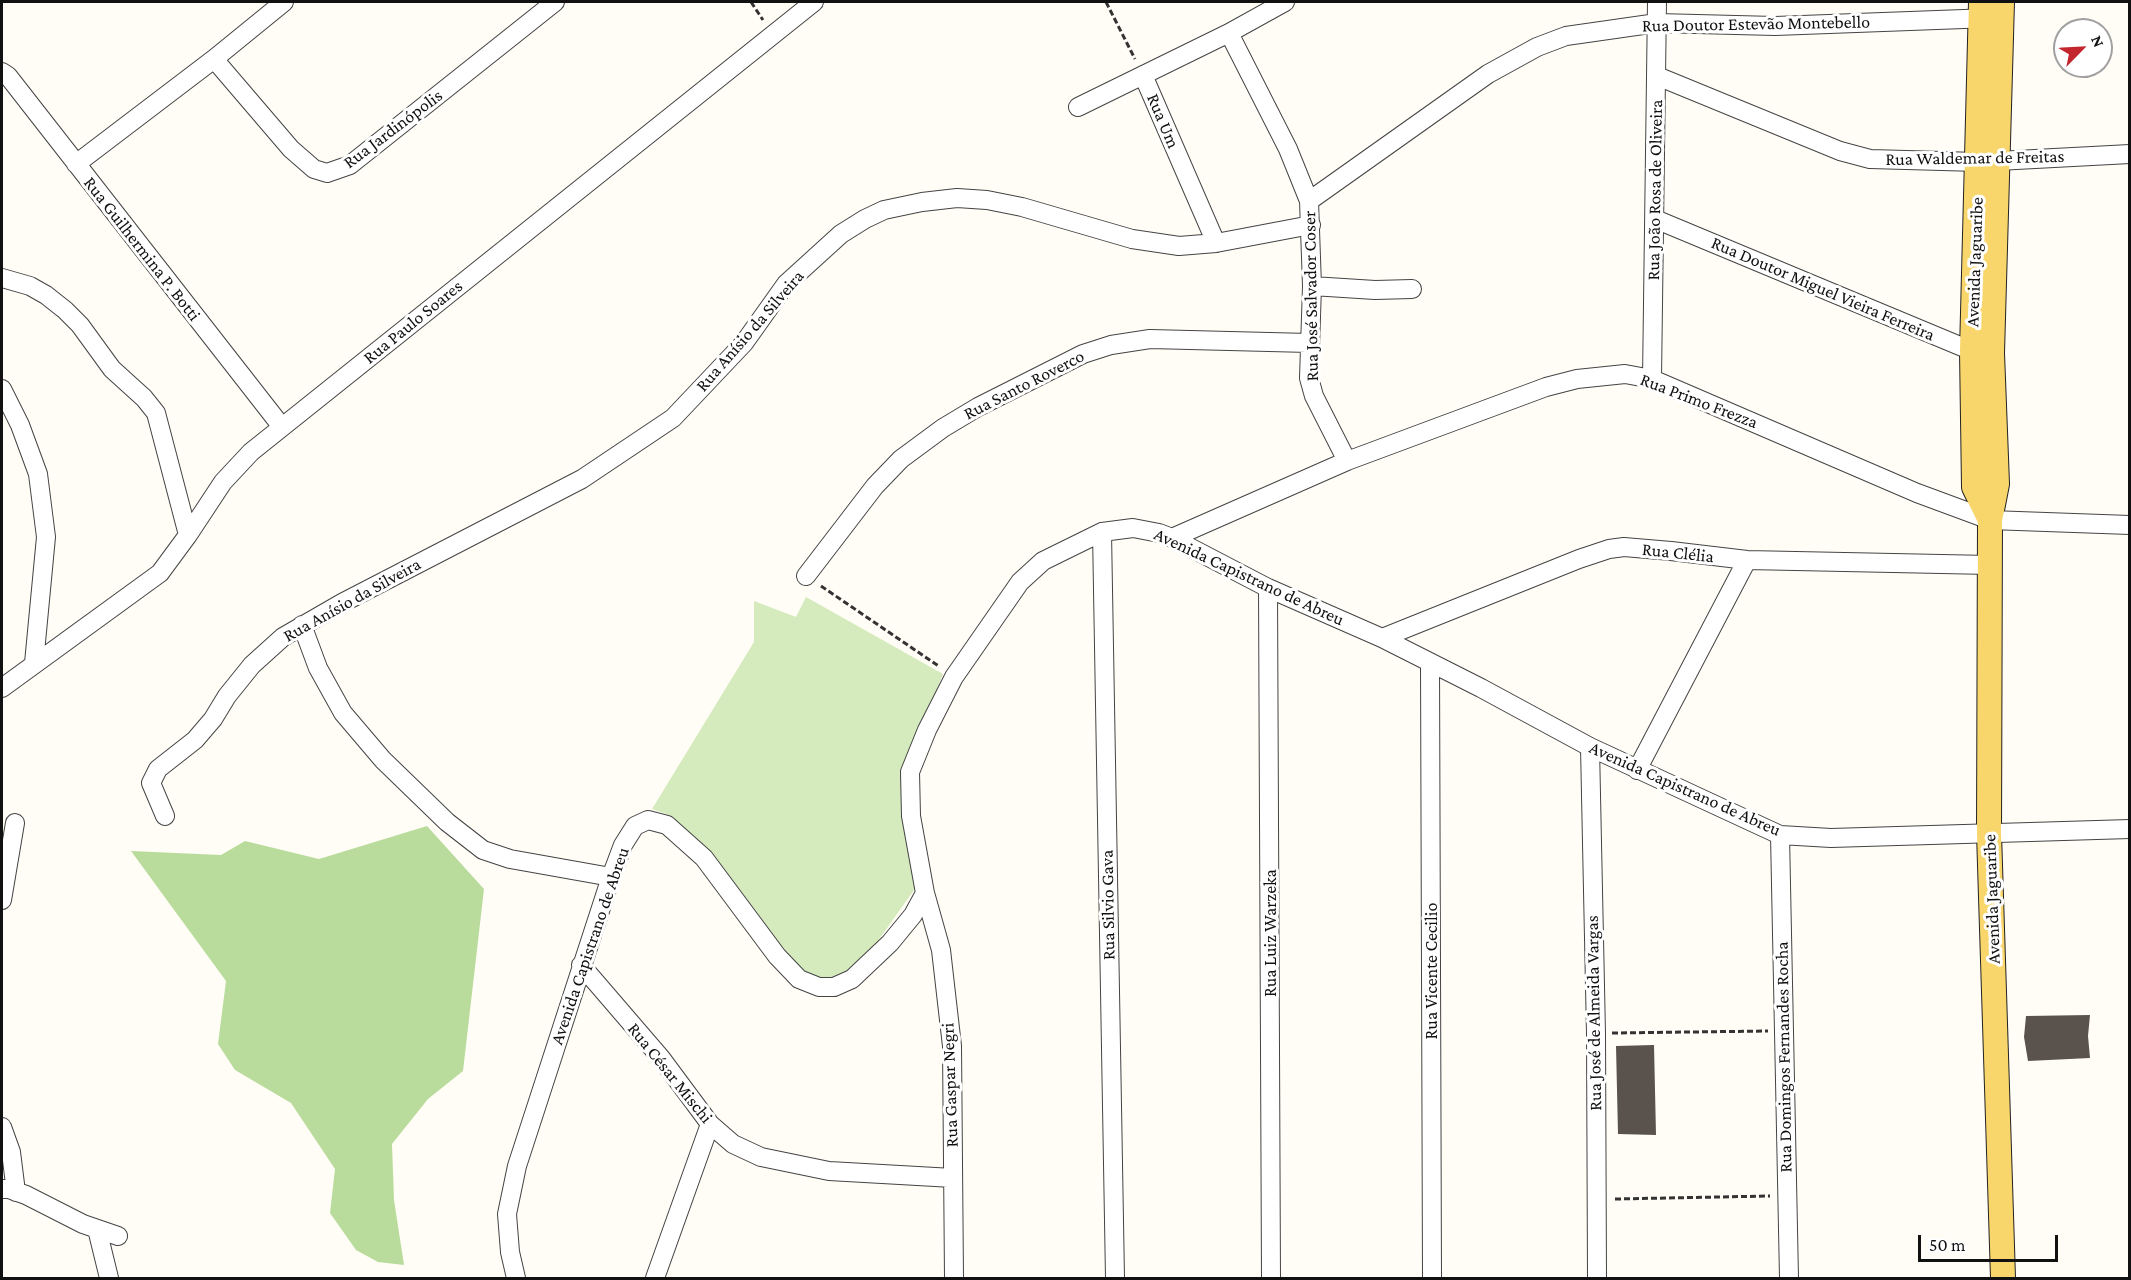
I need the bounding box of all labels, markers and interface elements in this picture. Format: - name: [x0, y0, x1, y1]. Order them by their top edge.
- street label: Rua Doutor Estevão Montebello: [1642, 11, 1870, 37]
- north arrow: [2053, 18, 2113, 78]
- text: N: [2088, 33, 2108, 50]
- street label: Rua Jardinópolis: [339, 85, 447, 173]
- street label: Rua Um: [1142, 90, 1184, 152]
- street label: Rua João Rosa de Oliveira: [1643, 99, 1667, 281]
- street label: Rua Waldemar de Freitas: [1885, 146, 2065, 170]
- street label: Rua Guilhermina P. Botti: [79, 172, 205, 326]
- street label: Avenida Jaguaribe: [1962, 197, 1988, 327]
- street label: Rua José Salvador Coser: [1299, 211, 1323, 381]
- street label: Rua Doutor Miguel Vieira Ferreira: [1708, 232, 1938, 346]
- street label: Rua Anísio da Silveira: [691, 266, 809, 396]
- street label: Rua Paulo Soares: [359, 275, 467, 369]
- street label: Rua Santo Roverco: [960, 345, 1088, 425]
- street label: Rua Primo Frezza: [1637, 369, 1761, 433]
- street label: Avenida Capistrano de Abreu: [1150, 523, 1348, 631]
- street label: Rua Clélia: [1641, 538, 1715, 568]
- street label: Rua Anísio da Silveira: [279, 553, 425, 647]
- street label: Avenida Capistrano de Abreu: [1586, 737, 1784, 841]
- street label: Avenida Jaguaribe: [1979, 834, 2005, 964]
- street label: Avenida Capistrano de Abreu: [546, 844, 634, 1048]
- street label: Rua Silvio Gava: [1096, 850, 1120, 960]
- street label: Rua Luiz Warzeka: [1259, 869, 1281, 997]
- street label: Rua Vicente Cecilio: [1420, 903, 1442, 1039]
- street label: Rua José de Almeida Vargas: [1581, 915, 1607, 1111]
- street label: Rua Domingos Fernandes Rocha: [1771, 941, 1797, 1173]
- street label: Rua César Mischi: [623, 1018, 717, 1128]
- street label: Rua Gaspar Negri: [937, 1022, 963, 1148]
- scale bar: [1921, 1223, 2060, 1261]
- text: 50 m: [1929, 1235, 1966, 1255]

